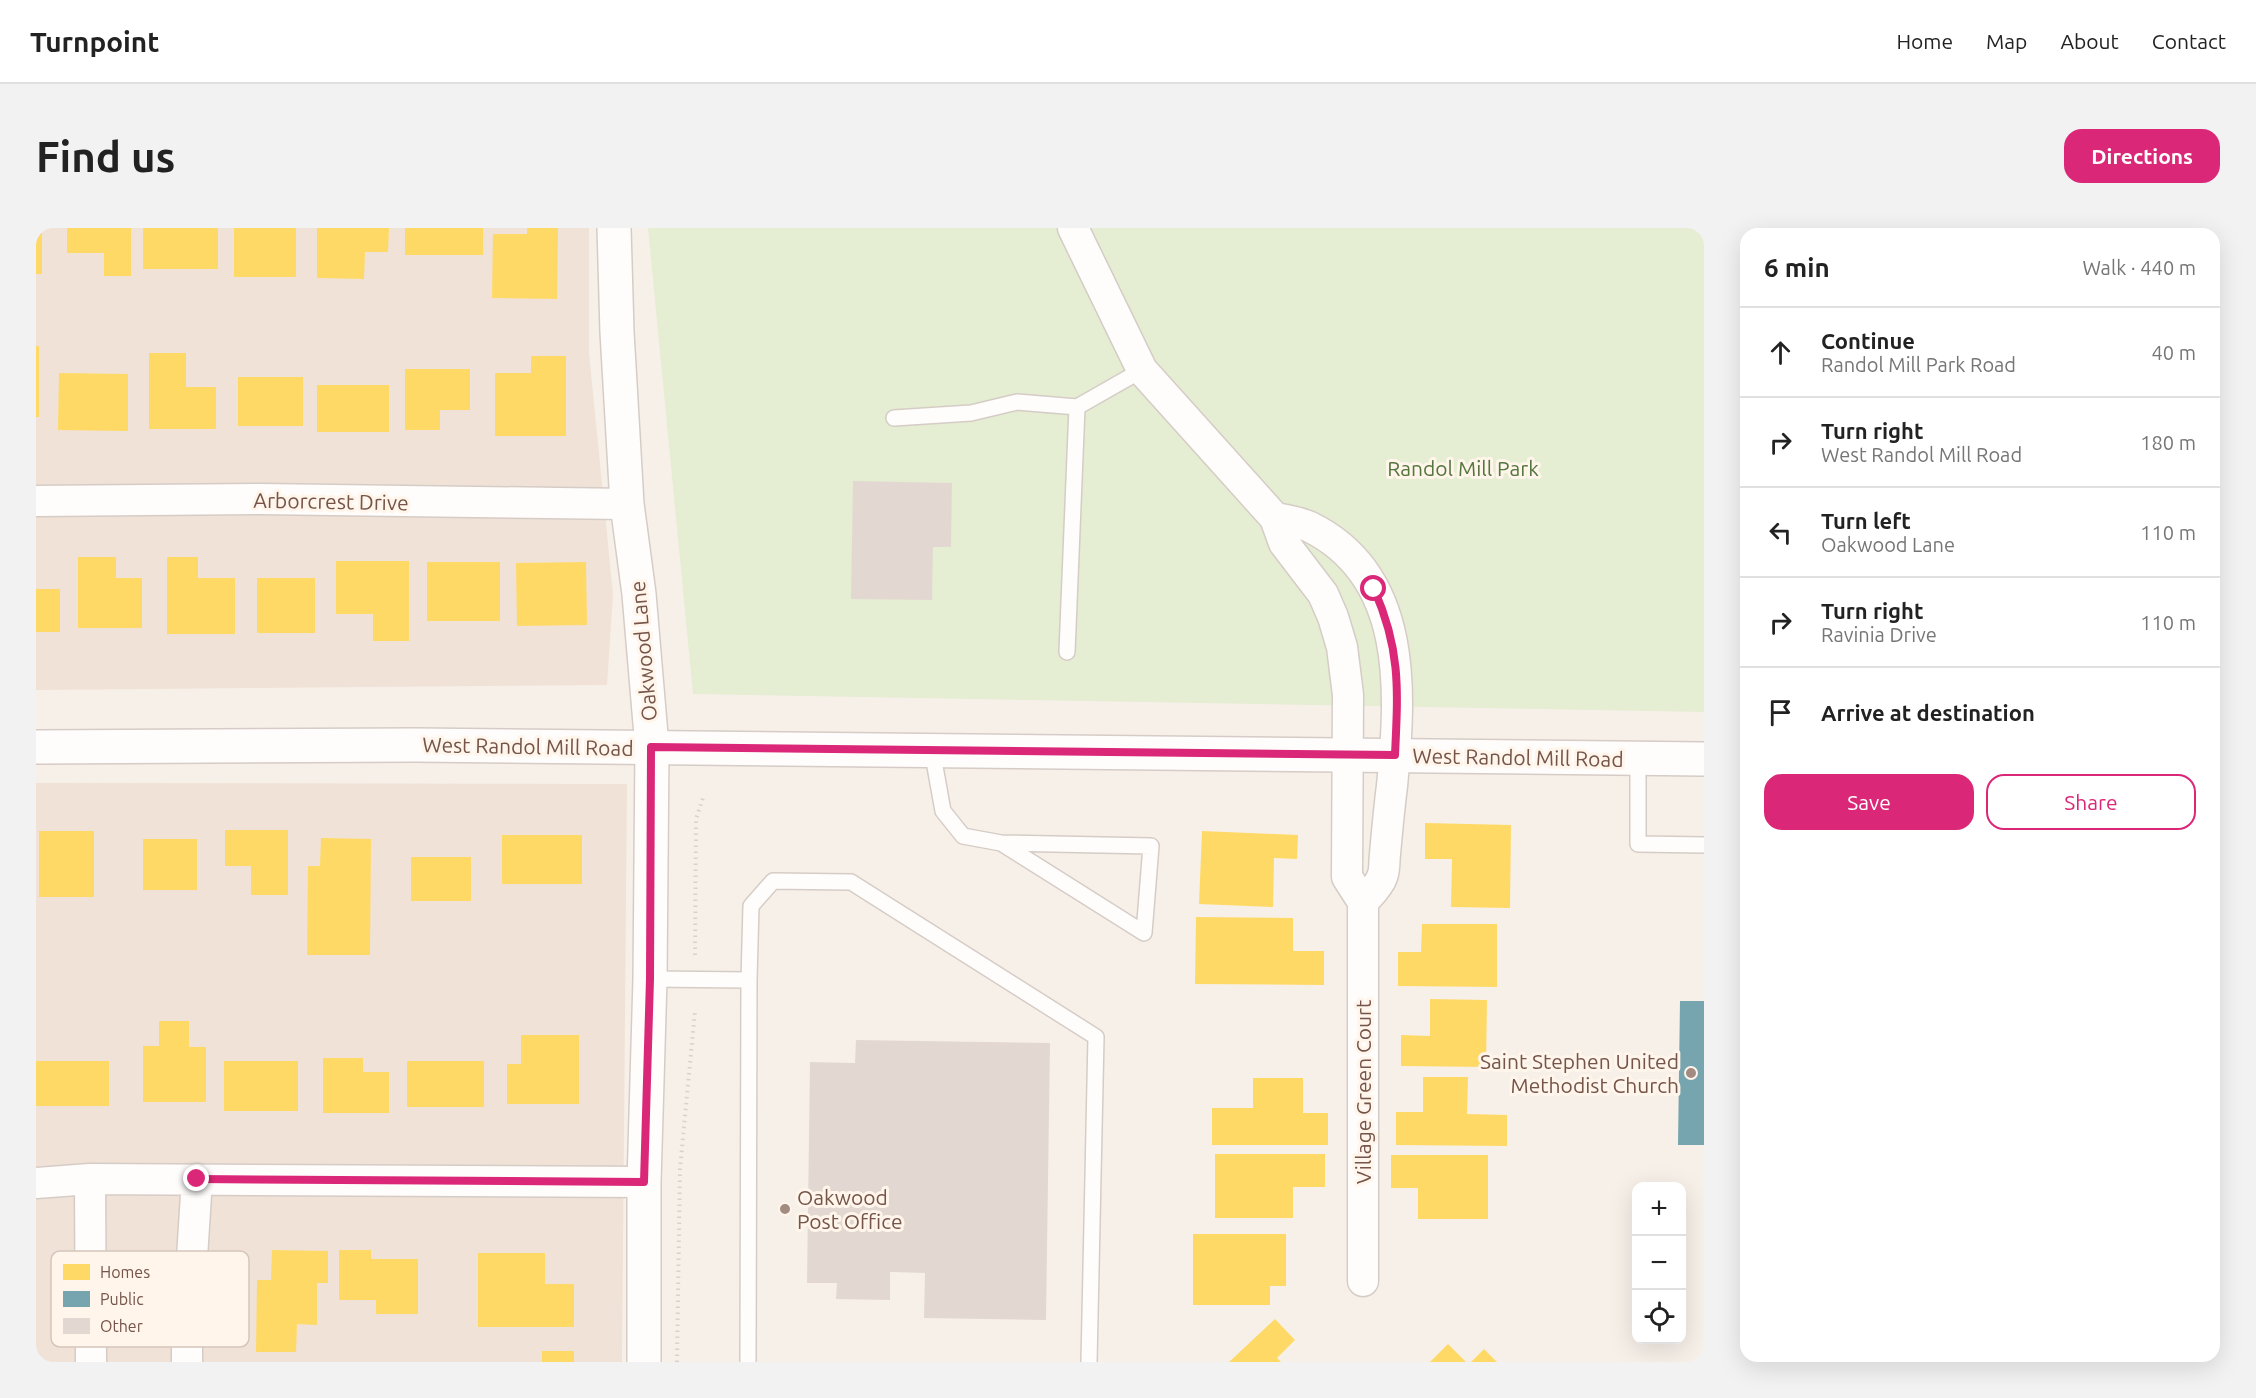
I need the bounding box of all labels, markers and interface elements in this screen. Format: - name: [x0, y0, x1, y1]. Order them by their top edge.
- text: Turnpoint: [30, 26, 159, 57]
- text: Home: [1896, 29, 1953, 53]
- text: Map: [1986, 29, 2027, 53]
- text: About: [2060, 29, 2119, 53]
- text: Contact: [2152, 29, 2226, 53]
- button: Directions: [2064, 129, 2220, 183]
- text: Find us: [36, 133, 175, 180]
- text: 6 min: [1764, 253, 1830, 282]
- text: Walk · 440 m: [2083, 256, 2196, 279]
- text: Continue: [1821, 328, 1915, 353]
- icon: ahead: [1764, 336, 1797, 369]
- text: 40 m: [2152, 341, 2196, 364]
- text: Randol Mill Park Road: [1821, 353, 2016, 376]
- text: Turn right: [1821, 418, 1923, 443]
- icon: right: [1764, 426, 1797, 459]
- text: 180 m: [2140, 431, 2196, 454]
- text: West Randol Mill Road: [1821, 443, 2022, 466]
- park label: Randol Mill Park: [1387, 456, 1539, 480]
- street label: Arborcrest Drive: [253, 488, 409, 514]
- text: Turn left: [1821, 508, 1911, 533]
- icon: left: [1764, 516, 1797, 549]
- text: 110 m: [2140, 521, 2196, 544]
- text: Oakwood Lane: [1821, 533, 1955, 556]
- route start: [1360, 575, 1386, 601]
- street label: Oakwood Lane: [625, 580, 661, 722]
- text: Turn right: [1821, 598, 1923, 623]
- icon: right: [1764, 606, 1797, 639]
- text: 110 m: [2140, 611, 2196, 634]
- text: Ravinia Drive: [1821, 623, 1937, 646]
- icon: arrive: [1764, 696, 1797, 729]
- text: Arrive at destination: [1821, 700, 2035, 725]
- street label: West Randol Mill Road: [422, 732, 634, 760]
- street label: West Randol Mill Road: [1412, 743, 1624, 771]
- button: Save: [1764, 774, 1974, 830]
- button: Share: [1986, 774, 2196, 830]
- street label: Village Green Court: [1351, 1000, 1375, 1184]
- place label: Saint Stephen United Methodist Church: [1480, 1049, 1679, 1097]
- marker: Saint Stephen United Methodist Church: [1684, 1066, 1698, 1080]
- route end: [183, 1165, 209, 1191]
- map controls: [1632, 1182, 1686, 1344]
- button: +: [1632, 1182, 1686, 1236]
- place label: Oakwood Post Office: [797, 1185, 902, 1233]
- marker: Oakwood Post Office: [778, 1202, 792, 1216]
- button: −: [1632, 1236, 1686, 1290]
- legend: [51, 1251, 249, 1347]
- text: Homes: [100, 1263, 150, 1281]
- text: Public: [100, 1290, 144, 1308]
- button: locate: [1632, 1290, 1686, 1344]
- text: Other: [100, 1317, 143, 1335]

